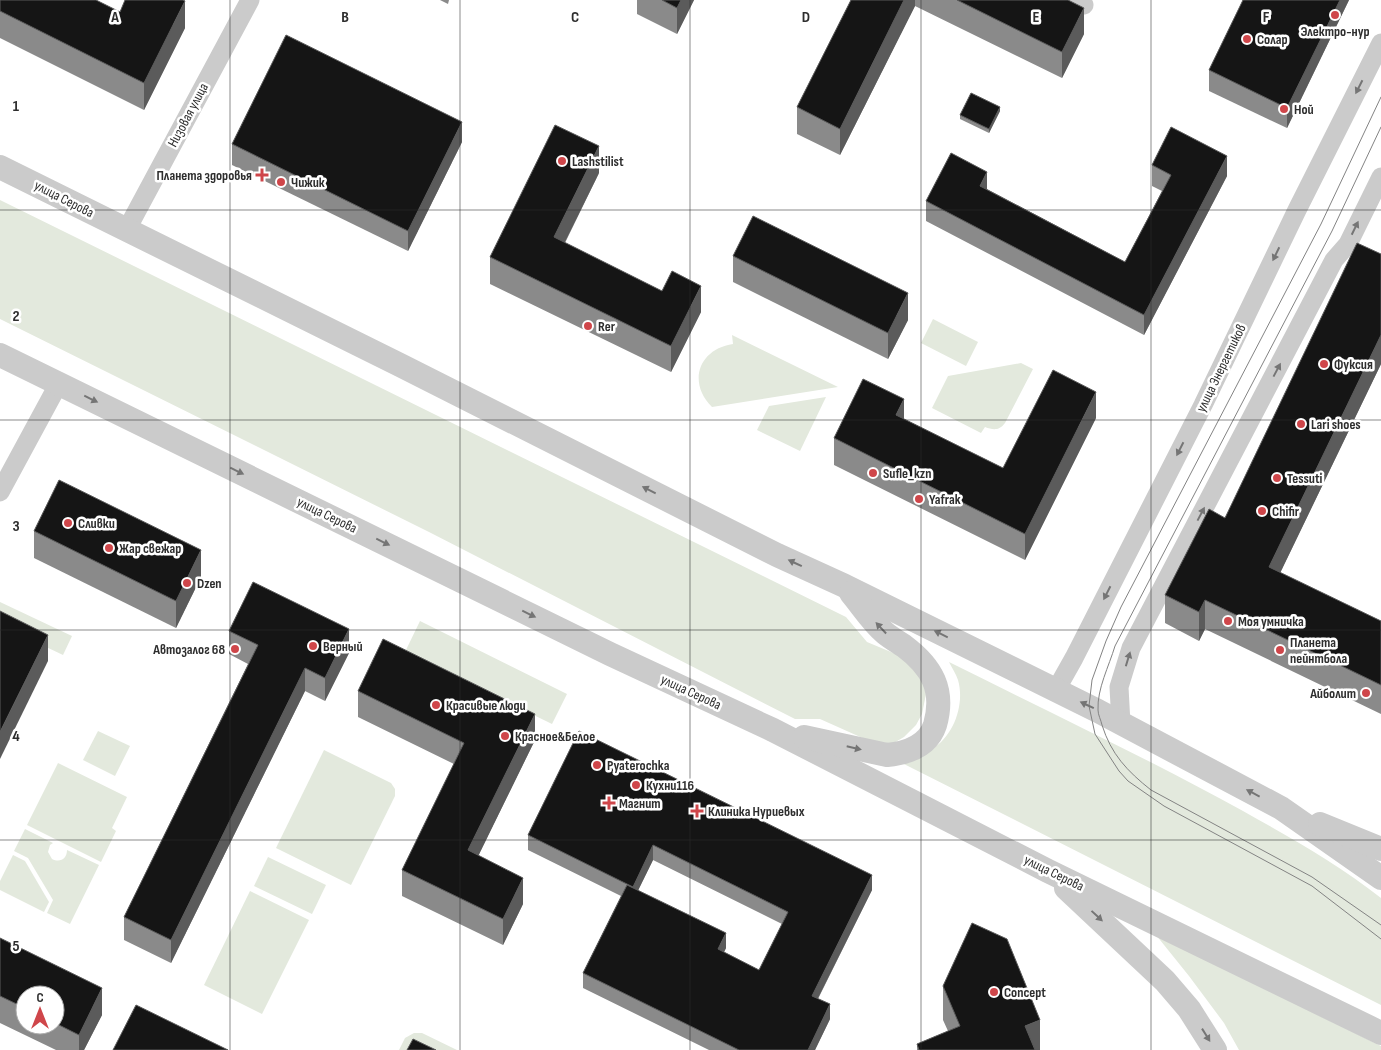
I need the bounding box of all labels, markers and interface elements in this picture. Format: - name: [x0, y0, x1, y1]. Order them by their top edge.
- text: A: [110, 8, 119, 27]
- text: B: [341, 8, 349, 27]
- text: C: [571, 8, 579, 27]
- text: D: [802, 8, 810, 27]
- text: E: [1033, 8, 1040, 27]
- text: F: [1263, 8, 1270, 27]
- marker: Электро-нур: [1329, 9, 1341, 21]
- place label: Электро-нур: [1300, 23, 1370, 40]
- place label: Солар: [1257, 31, 1288, 48]
- marker: Солар: [1241, 33, 1253, 45]
- one-way arrow: [1355, 79, 1363, 94]
- street label: Низовая улица: [164, 80, 212, 150]
- text: 1: [13, 97, 20, 116]
- place label: Ной: [1294, 101, 1314, 118]
- marker: Ной: [1278, 103, 1290, 115]
- place label: Lashstilist: [572, 153, 624, 170]
- marker: Lashstilist: [556, 155, 568, 167]
- place label: Планета здоровья: [156, 167, 252, 184]
- marker: Планета здоровья: [256, 169, 268, 181]
- place label: Чижик: [291, 174, 325, 191]
- marker: Чижик: [275, 176, 287, 188]
- street label: улица Серова: [31, 177, 97, 221]
- one-way arrow: [1351, 221, 1360, 236]
- one-way arrow: [1272, 246, 1280, 261]
- text: 2: [12, 307, 20, 326]
- place label: Rer: [598, 318, 616, 335]
- marker: Rer: [582, 320, 594, 332]
- street label: улица Энергетиков: [1192, 321, 1250, 415]
- place label: Фуксия: [1334, 356, 1373, 373]
- marker: Фуксия: [1318, 358, 1330, 370]
- one-way arrow: [1272, 363, 1281, 377]
- one-way arrow: [84, 395, 98, 403]
- place label: Lari shoes: [1311, 416, 1361, 433]
- marker: Lari shoes: [1295, 418, 1307, 430]
- one-way arrow: [1176, 441, 1185, 456]
- place label: Sufle_kzn: [883, 465, 931, 482]
- one-way arrow: [229, 467, 244, 475]
- marker: Sufle_kzn: [867, 467, 879, 479]
- place label: Tessuti: [1287, 470, 1323, 487]
- marker: Tessuti: [1271, 472, 1283, 484]
- one-way arrow: [642, 486, 657, 494]
- place label: Yafrak: [929, 491, 961, 508]
- street label: улица Серова: [294, 493, 360, 537]
- marker: Yafrak: [913, 493, 925, 505]
- place label: Chifir: [1272, 503, 1300, 520]
- marker: Chifir: [1256, 505, 1268, 517]
- one-way arrow: [1197, 507, 1205, 521]
- place label: Сливки: [78, 515, 115, 532]
- text: 3: [12, 517, 20, 536]
- marker: Сливки: [62, 517, 74, 529]
- one-way arrow: [376, 538, 390, 546]
- place label: Жар свежар: [119, 540, 181, 557]
- marker: Жар свежар: [103, 542, 115, 554]
- one-way arrow: [788, 559, 802, 567]
- place label: Dzen: [197, 575, 222, 592]
- marker: Dzen: [181, 577, 193, 589]
- one-way arrow: [1103, 586, 1111, 601]
- one-way arrow: [521, 610, 536, 618]
- place label: Моя умничка: [1238, 613, 1304, 630]
- marker: Моя умничка: [1222, 615, 1234, 627]
- one-way arrow: [875, 623, 887, 635]
- one-way arrow: [934, 629, 948, 637]
- place label: Планета пейнтбола: [1290, 634, 1348, 667]
- place label: Верный: [323, 638, 363, 655]
- marker: Верный: [307, 640, 319, 652]
- place label: Автозалог 68: [152, 641, 225, 658]
- marker: Автозалог 68: [229, 643, 241, 655]
- marker: Планета пейнтбола: [1274, 644, 1286, 656]
- one-way arrow: [1124, 651, 1132, 666]
- street label: улица Серова: [658, 671, 724, 713]
- place label: Айболит: [1309, 685, 1356, 702]
- marker: Айболит: [1360, 687, 1372, 699]
- place label: Красивые люди: [446, 697, 526, 714]
- marker: Красивые люди: [430, 699, 442, 711]
- one-way arrow: [1080, 701, 1094, 709]
- text: 4: [12, 727, 20, 746]
- place label: Красное&Белое: [515, 728, 595, 745]
- marker: Красное&Белое: [499, 730, 511, 742]
- one-way arrow: [847, 744, 862, 752]
- place label: Pyaterochka: [607, 757, 670, 774]
- marker: Pyaterochka: [591, 759, 603, 771]
- place label: Кухни116: [646, 777, 694, 794]
- marker: Кухни116: [630, 779, 642, 791]
- one-way arrow: [1246, 789, 1260, 797]
- place label: Магнит: [619, 795, 661, 812]
- marker: Магнит: [603, 797, 615, 809]
- place label: Клиника Нуриевых: [708, 803, 805, 820]
- marker: Клиника Нуриевых: [690, 804, 704, 818]
- street label: улица Серова: [1021, 851, 1087, 895]
- one-way arrow: [1090, 910, 1102, 922]
- text: 5: [12, 937, 20, 956]
- place label: Concept: [1004, 984, 1046, 1001]
- north arrow: [15, 985, 65, 1035]
- marker: Concept: [988, 986, 1000, 998]
- text: С: [36, 989, 44, 1006]
- one-way arrow: [1201, 1029, 1211, 1042]

